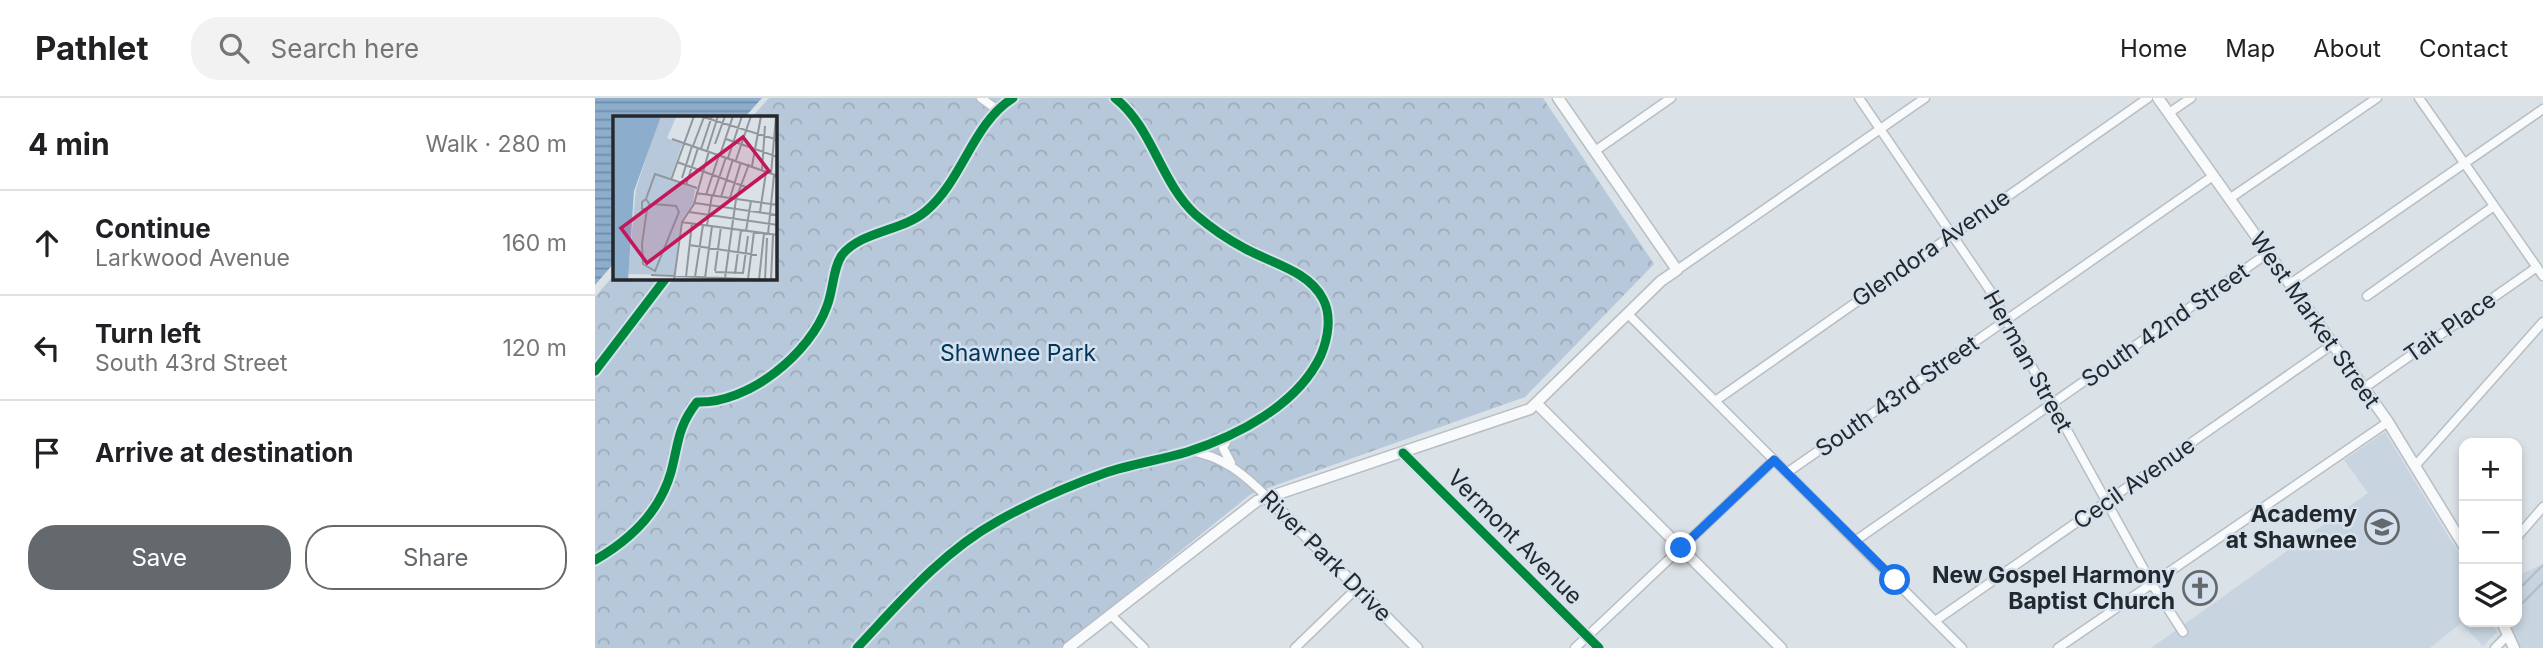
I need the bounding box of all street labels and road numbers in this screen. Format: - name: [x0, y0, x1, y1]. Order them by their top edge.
- street label: Glendora Avenue: [1847, 183, 2015, 313]
- street label: West Market Street: [2244, 227, 2386, 414]
- street label: South 42nd Street: [2076, 257, 2254, 393]
- street label: Herman Street: [1978, 285, 2079, 437]
- street label: Tait Place: [2399, 285, 2501, 369]
- street label: South 43rd Street: [1810, 329, 1984, 463]
- street label: Cecil Avenue: [2068, 431, 2200, 535]
- street label: Vermont Avenue: [1442, 464, 1588, 610]
- street label: River Park Drive: [1255, 485, 1397, 627]

